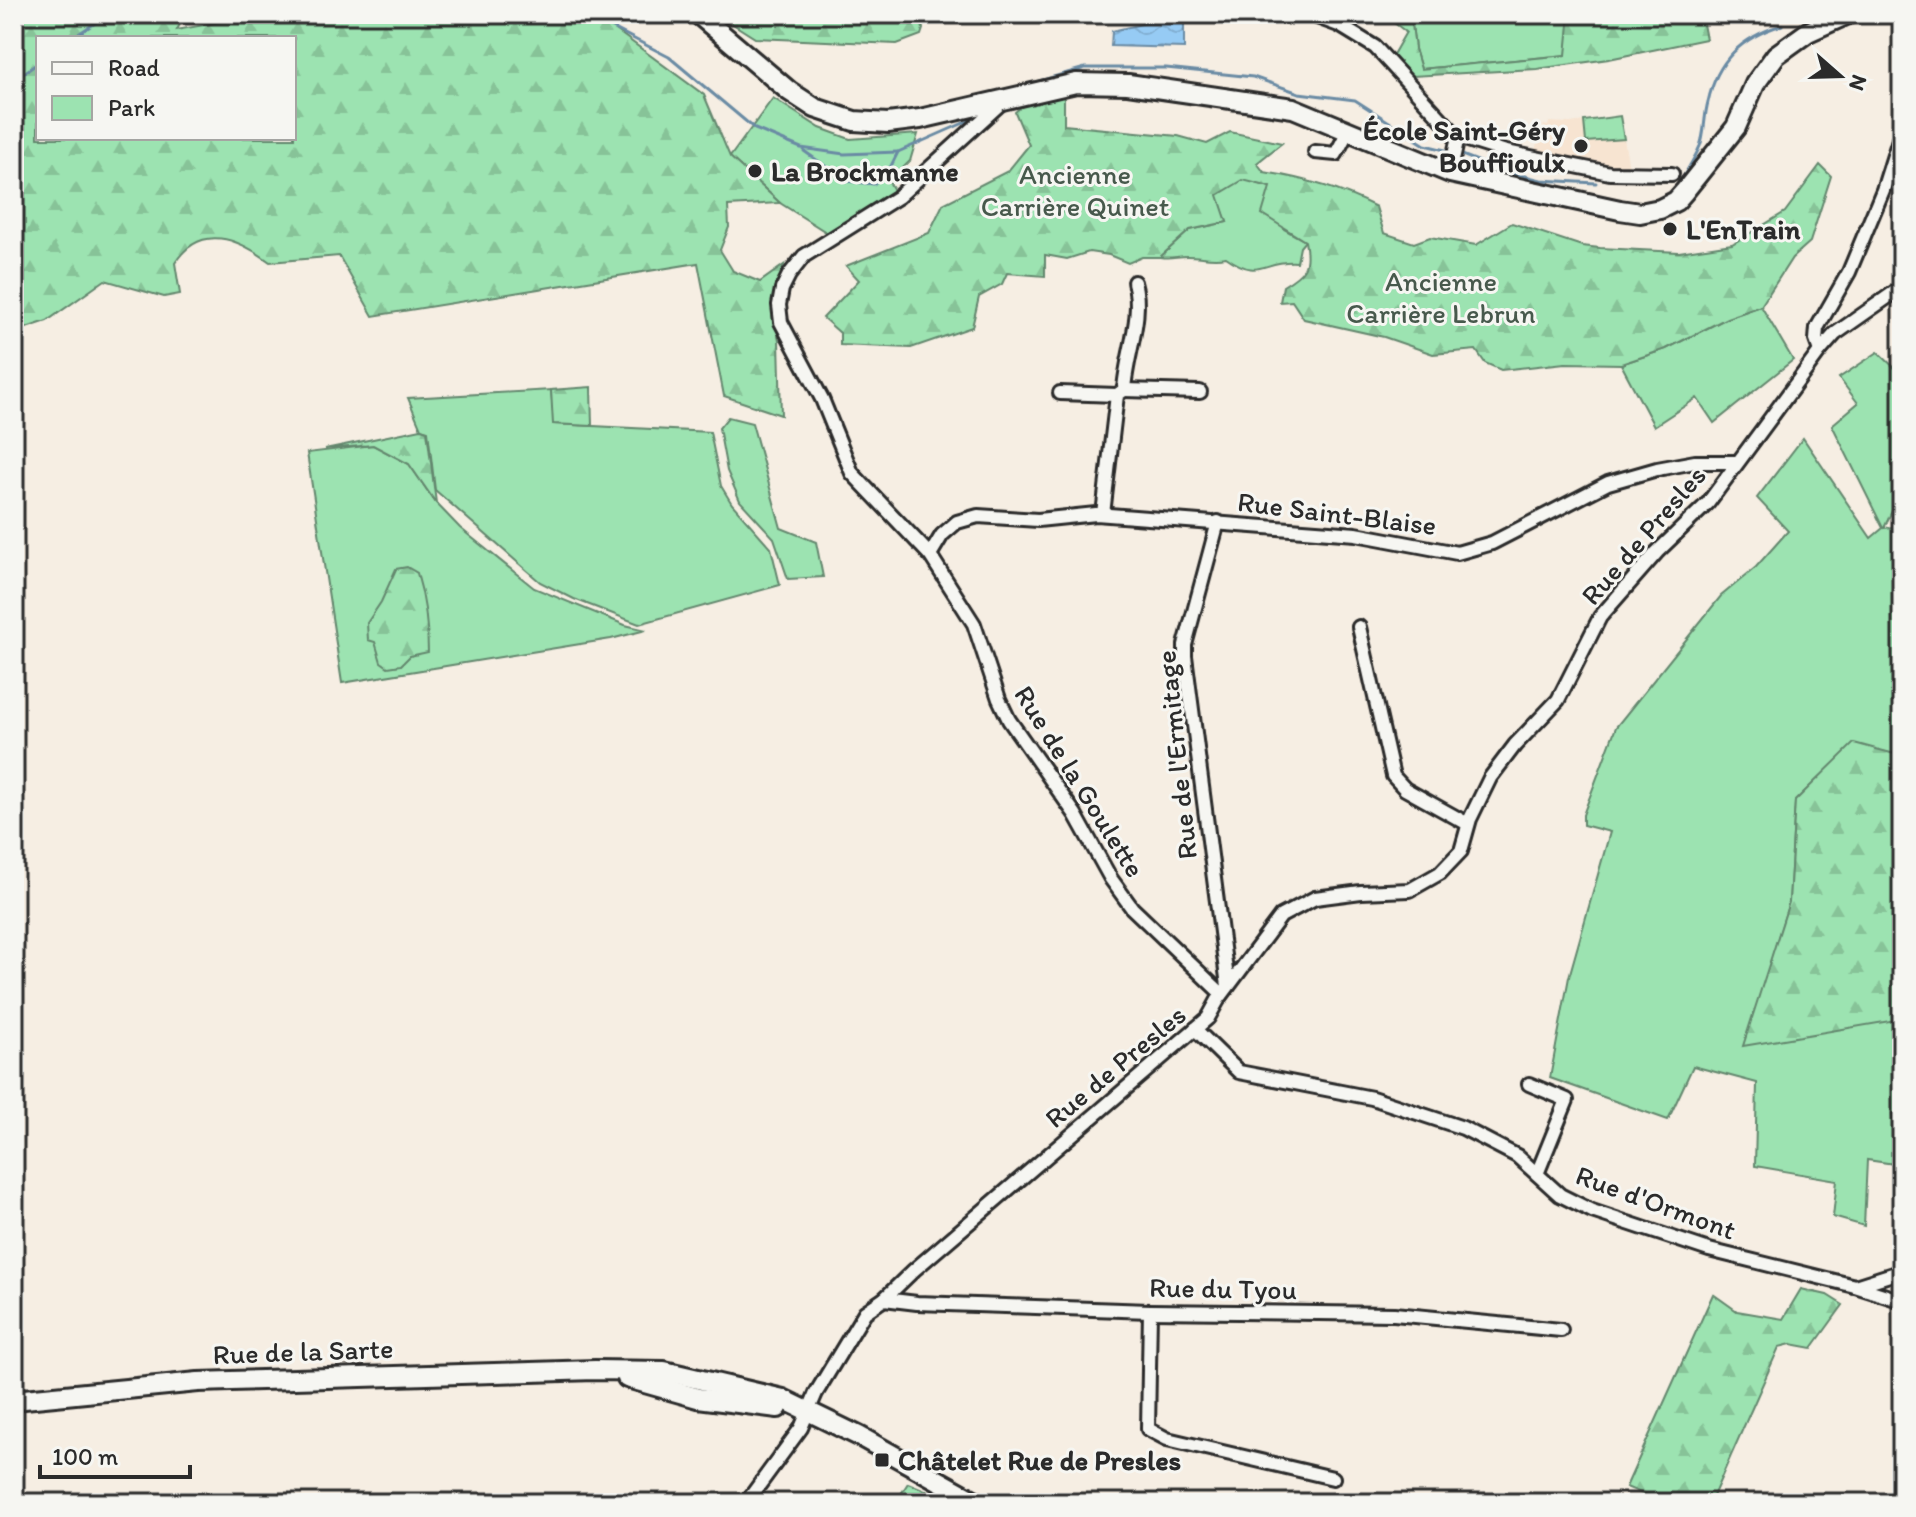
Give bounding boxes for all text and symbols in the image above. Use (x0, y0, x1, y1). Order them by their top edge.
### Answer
legend (36, 36, 296, 140)
north arrow (1800, 36, 1880, 116)
text: Road (108, 53, 160, 82)
text: N (1843, 71, 1874, 94)
text: Park (108, 93, 155, 122)
place label: École Saint-Géry Bouffioulx (1363, 113, 1566, 179)
marker: École Saint-Géry Bouffioulx (1572, 137, 1590, 155)
place label: La Brockmanne (771, 154, 959, 188)
park label: Ancienne Carrière Quinet (981, 157, 1169, 223)
marker: La Brockmanne (746, 162, 764, 180)
place label: L'EnTrain (1686, 212, 1801, 246)
marker: L'EnTrain (1661, 220, 1679, 238)
park label: Ancienne Carrière Lebrun (1346, 264, 1536, 330)
street label: Rue de Presles (1573, 458, 1713, 612)
street label: Rue Saint-Blaise (1236, 484, 1438, 542)
street label: Rue de l'Ermitage (1148, 649, 1204, 861)
street label: Rue de la Goulette (1007, 679, 1153, 883)
street label: Rue de Presles (1038, 997, 1192, 1135)
street label: Rue d'Ormont (1571, 1157, 1741, 1247)
street label: Rue du Tyou (1149, 1270, 1297, 1306)
street label: Rue de la Sarte (212, 1331, 394, 1371)
scale bar (40, 1429, 190, 1479)
text: 100 m (52, 1442, 118, 1471)
place label: Châtelet Rue de Presles (898, 1443, 1181, 1477)
marker: Châtelet Rue de Presles (873, 1451, 891, 1469)

